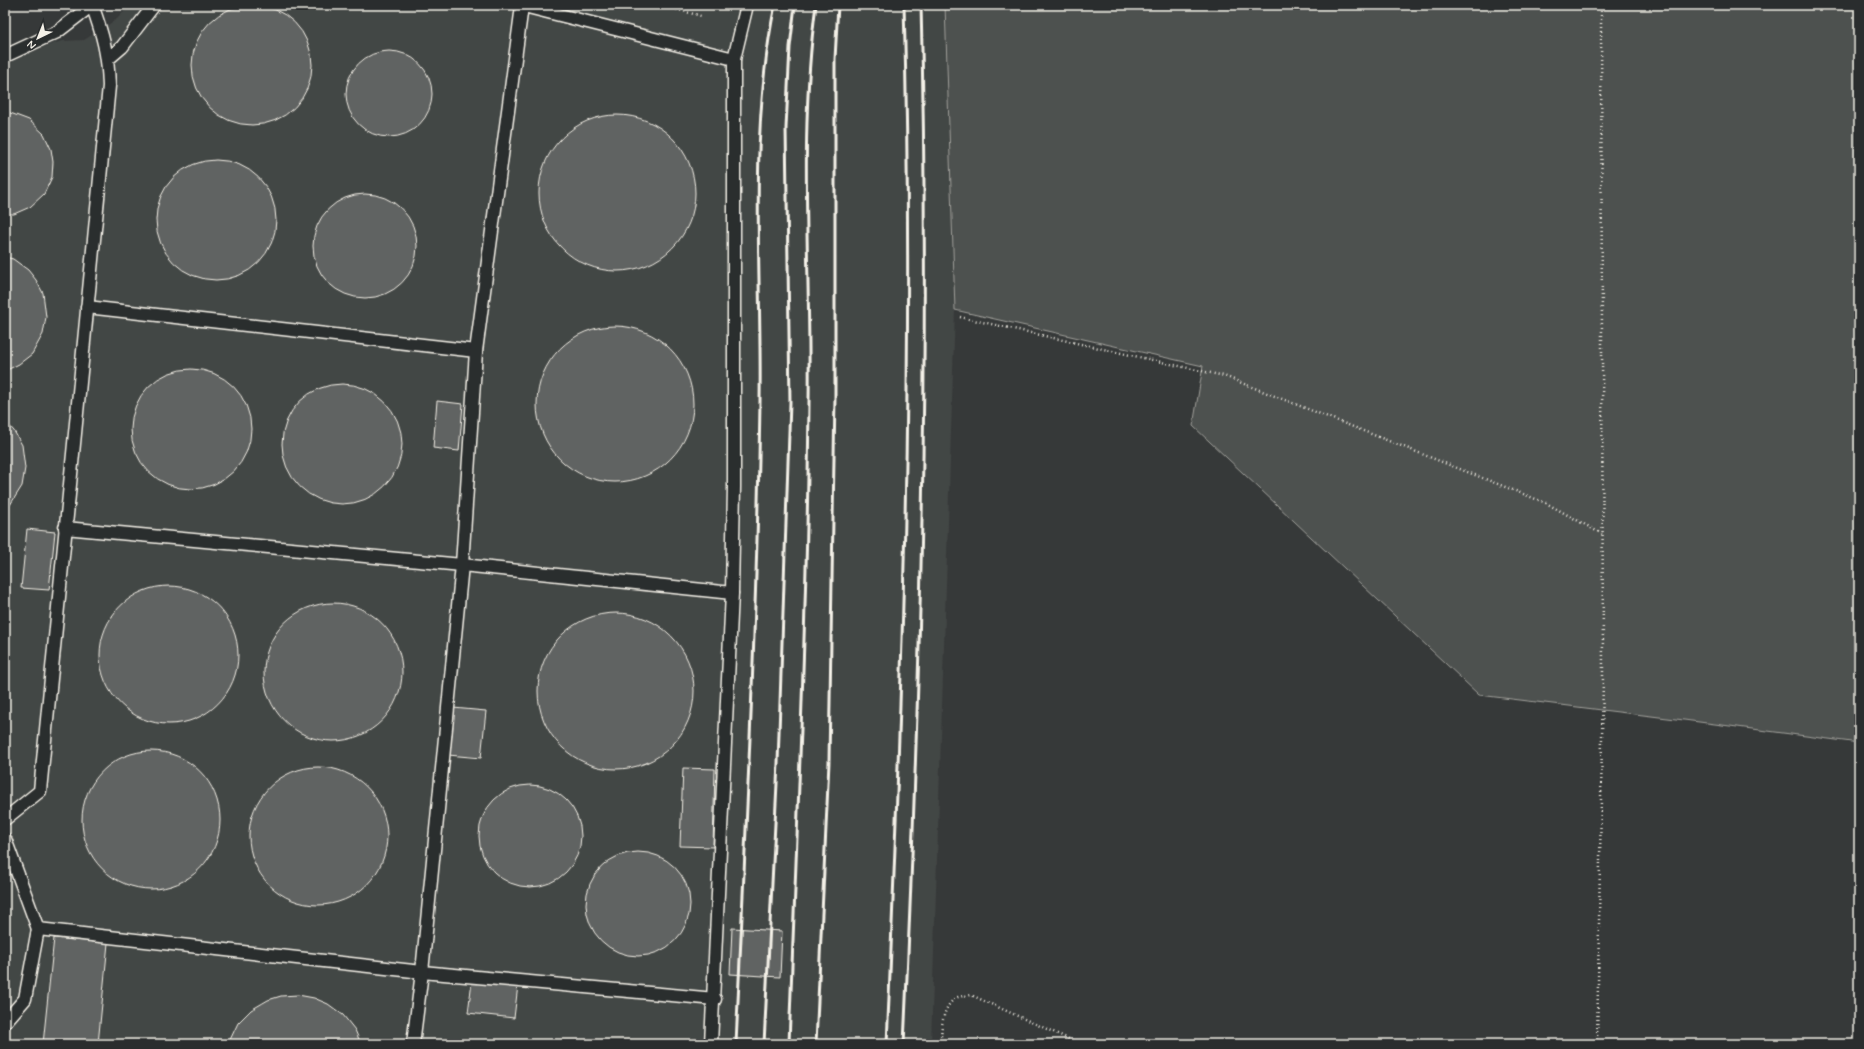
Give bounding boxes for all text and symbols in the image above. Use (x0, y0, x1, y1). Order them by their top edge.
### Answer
north arrow (18, 18, 58, 58)
text: N (24, 37, 39, 52)

